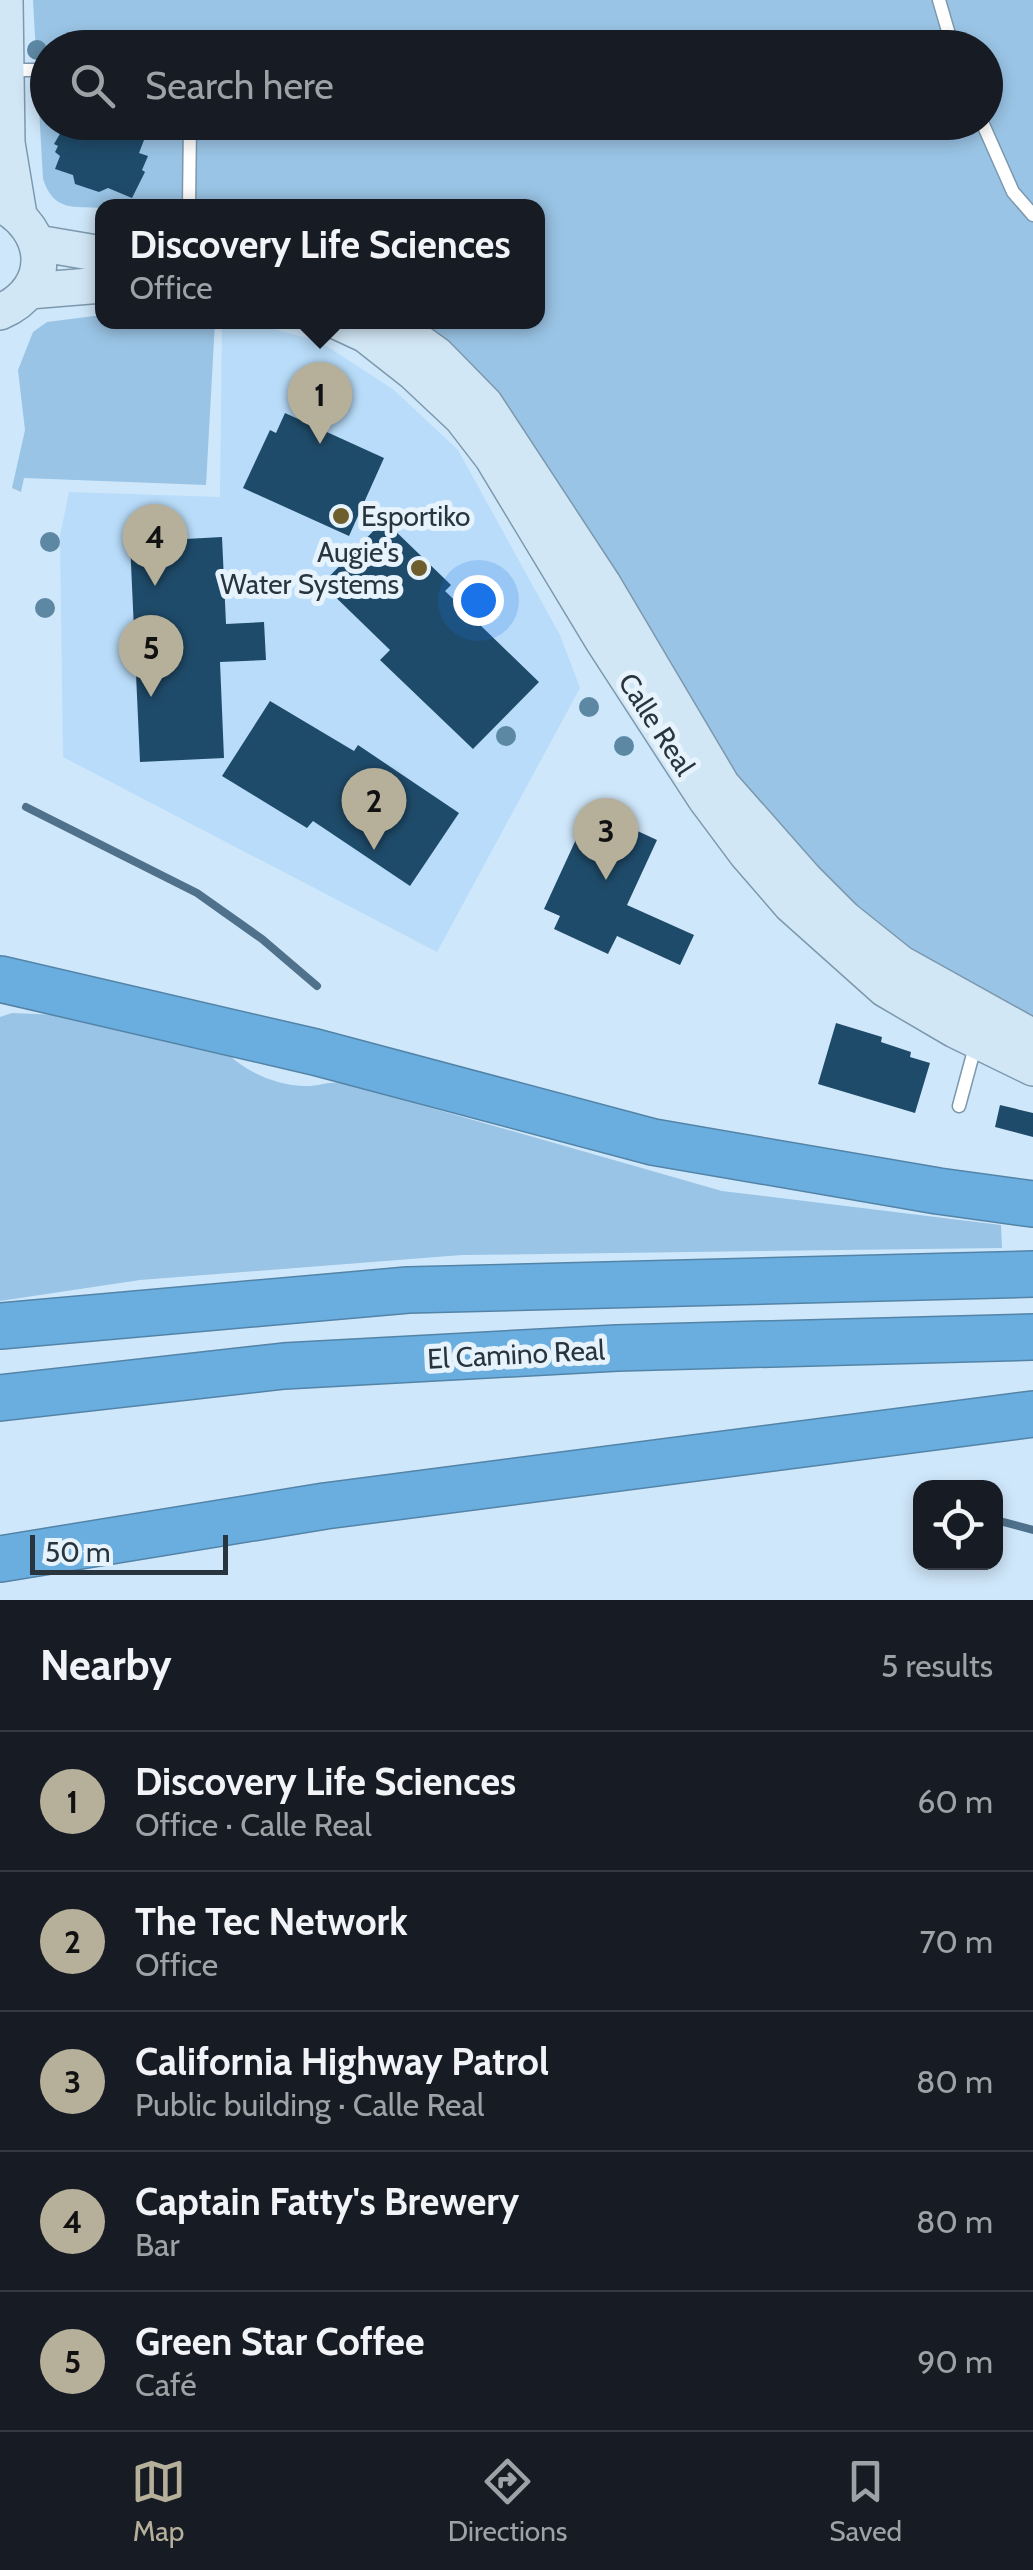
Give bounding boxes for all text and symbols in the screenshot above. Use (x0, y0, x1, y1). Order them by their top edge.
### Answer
search box (30, 30, 1003, 140)
icon: search (65, 58, 120, 113)
text: Search here (145, 62, 334, 109)
popup (95, 199, 545, 329)
text: Discovery Life Sciences (129, 221, 511, 268)
text: Office (129, 268, 213, 307)
pin: 1 (288, 362, 352, 444)
place label: Esportiko (361, 499, 471, 533)
pin: 4 (122, 504, 188, 586)
marker: Esportiko (330, 505, 352, 527)
place label: Augie's Water Systems (220, 535, 399, 601)
marker: Augie's Water Systems (408, 557, 430, 579)
your location (453, 575, 504, 626)
pin: 5 (118, 614, 184, 697)
street label: Calle Real (611, 666, 703, 782)
pin: 2 (342, 768, 406, 850)
pin: 3 (574, 798, 638, 880)
street label: El Camino Real (426, 1332, 606, 1376)
map controls (913, 1480, 1003, 1570)
button: locate (913, 1480, 1003, 1570)
scale bar (30, 1530, 228, 1574)
text: 50 m (45, 1535, 111, 1569)
text: Nearby (40, 1639, 172, 1691)
text: 5 results (881, 1646, 993, 1685)
text: Discovery Life Sciences (135, 1758, 516, 1805)
text: 1 (67, 1782, 78, 1821)
text: 60 m (917, 1782, 993, 1821)
text: Office · Calle Real (135, 1805, 372, 1844)
text: The Tec Network (135, 1898, 408, 1945)
text: 2 (64, 1922, 81, 1961)
text: 70 m (920, 1922, 993, 1961)
text: Office (135, 1945, 218, 1984)
text: California Highway Patrol (135, 2038, 549, 2085)
text: 3 (64, 2062, 81, 2101)
text: 80 m (916, 2062, 993, 2101)
text: Public building · Calle Real (135, 2085, 484, 2124)
text: Captain Fatty's Brewery (135, 2178, 519, 2225)
text: 4 (63, 2202, 82, 2241)
text: 80 m (916, 2202, 993, 2241)
text: Bar (135, 2225, 180, 2264)
text: Green Star Coffee (135, 2318, 425, 2365)
text: 5 (64, 2342, 81, 2381)
text: 90 m (917, 2342, 993, 2381)
text: Café (135, 2365, 197, 2404)
tab: Map (131, 2454, 186, 2548)
tab: Directions (448, 2454, 567, 2548)
tab: Saved (829, 2454, 902, 2548)

